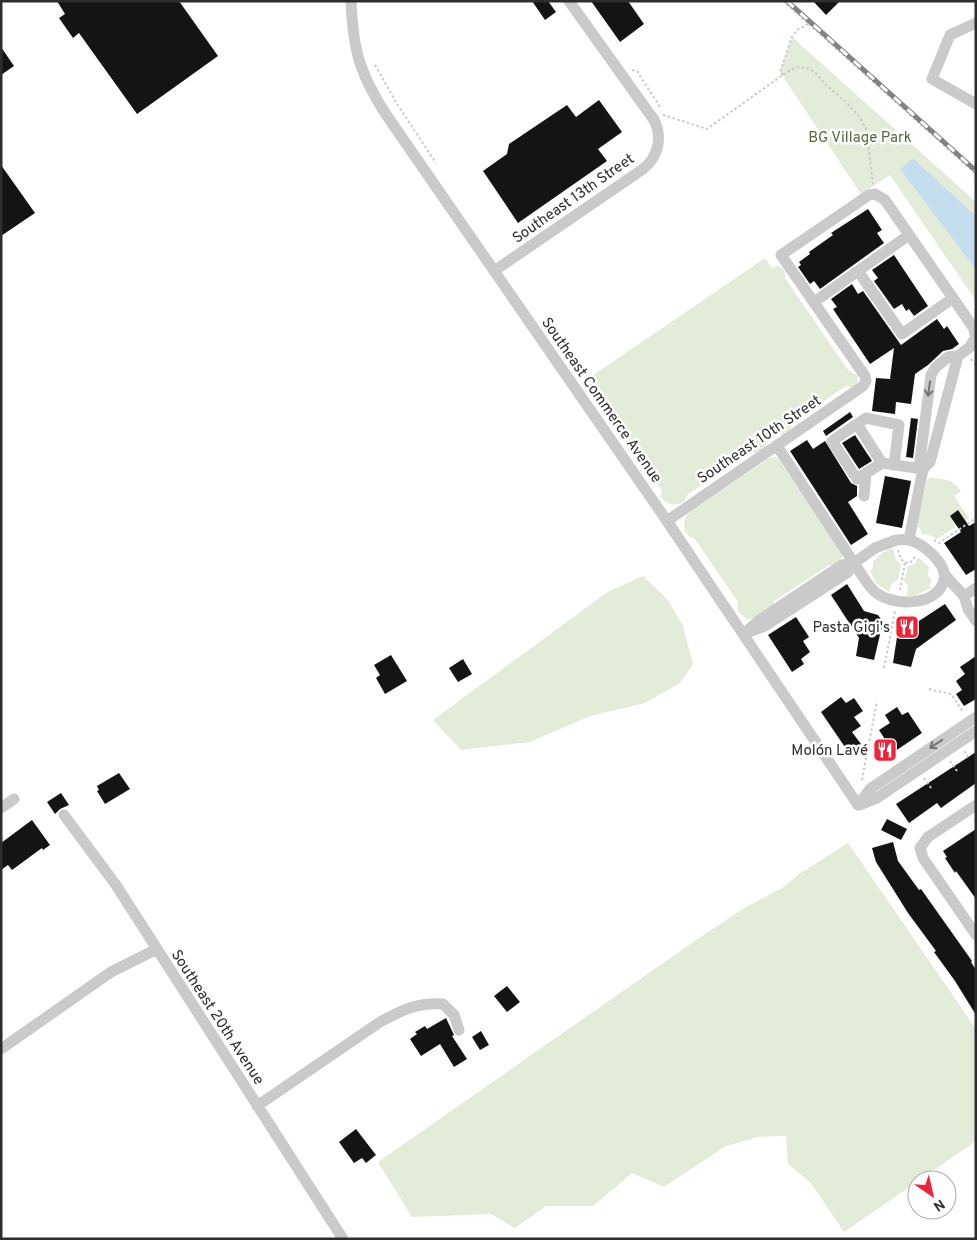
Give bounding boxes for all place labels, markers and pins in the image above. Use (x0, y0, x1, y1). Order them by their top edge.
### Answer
restaurant icon: Pasta Gigi's (894, 614, 920, 640)
place label: Pasta Gigi's (813, 619, 890, 638)
restaurant icon: Molón Lavé (872, 737, 898, 763)
place label: Molón Lavé (791, 742, 868, 761)

